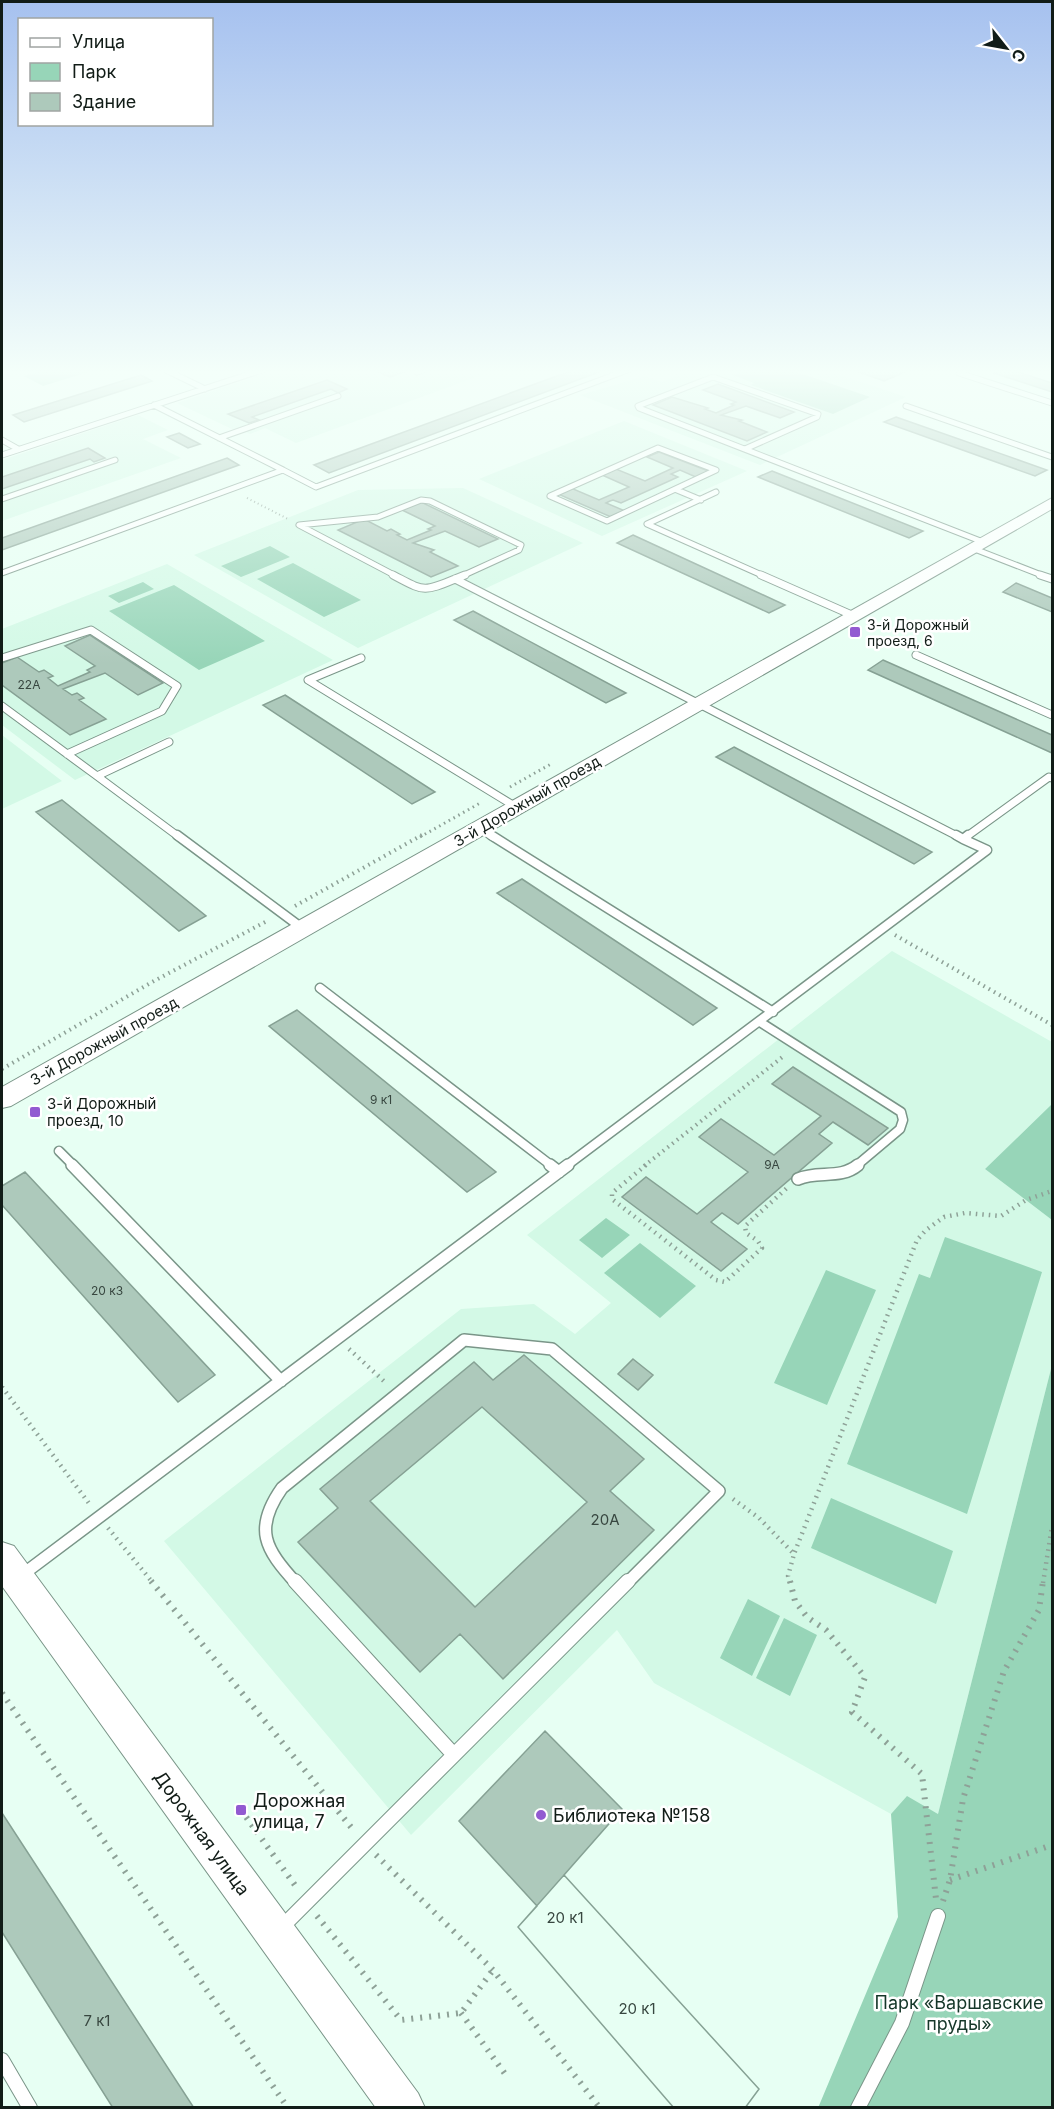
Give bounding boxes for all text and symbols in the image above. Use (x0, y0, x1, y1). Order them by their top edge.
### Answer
legend (18, 18, 213, 126)
north arrow (976, 18, 1036, 78)
text: Улица (72, 31, 125, 52)
text: С (1007, 45, 1030, 66)
text: Парк (72, 61, 117, 82)
text: Здание (72, 91, 136, 112)
place label: 3-й Дорожный проезд, 6 (867, 616, 969, 649)
marker: 3-й Дорожный проезд, 6 (848, 625, 862, 639)
house number: 22А (18, 677, 40, 692)
street label: 3-й Дорожный проезд (450, 751, 604, 851)
street label: 3-й Дорожный проезд (27, 992, 181, 1090)
house number: 9 к1 (370, 1092, 392, 1107)
place label: 3-й Дорожный проезд, 10 (47, 1094, 156, 1130)
marker: 3-й Дорожный проезд, 10 (28, 1105, 42, 1119)
house number: 9А (764, 1157, 780, 1172)
house number: 20 к3 (91, 1283, 123, 1298)
house number: 20А (591, 1510, 619, 1529)
street label: Дорожная улица (150, 1767, 254, 1899)
place label: Дорожная улица, 7 (253, 1790, 345, 1832)
marker: Дорожная улица, 7 (234, 1803, 248, 1817)
place label: Библиотека №158 (553, 1805, 710, 1826)
marker: Библиотека №158 (534, 1808, 548, 1822)
house number: 20 к1 (546, 1908, 584, 1927)
park label: Парк «Варшавские пруды» (875, 1992, 1043, 2034)
house number: 20 к1 (618, 1999, 656, 2018)
house number: 7 к1 (84, 2011, 110, 2030)

